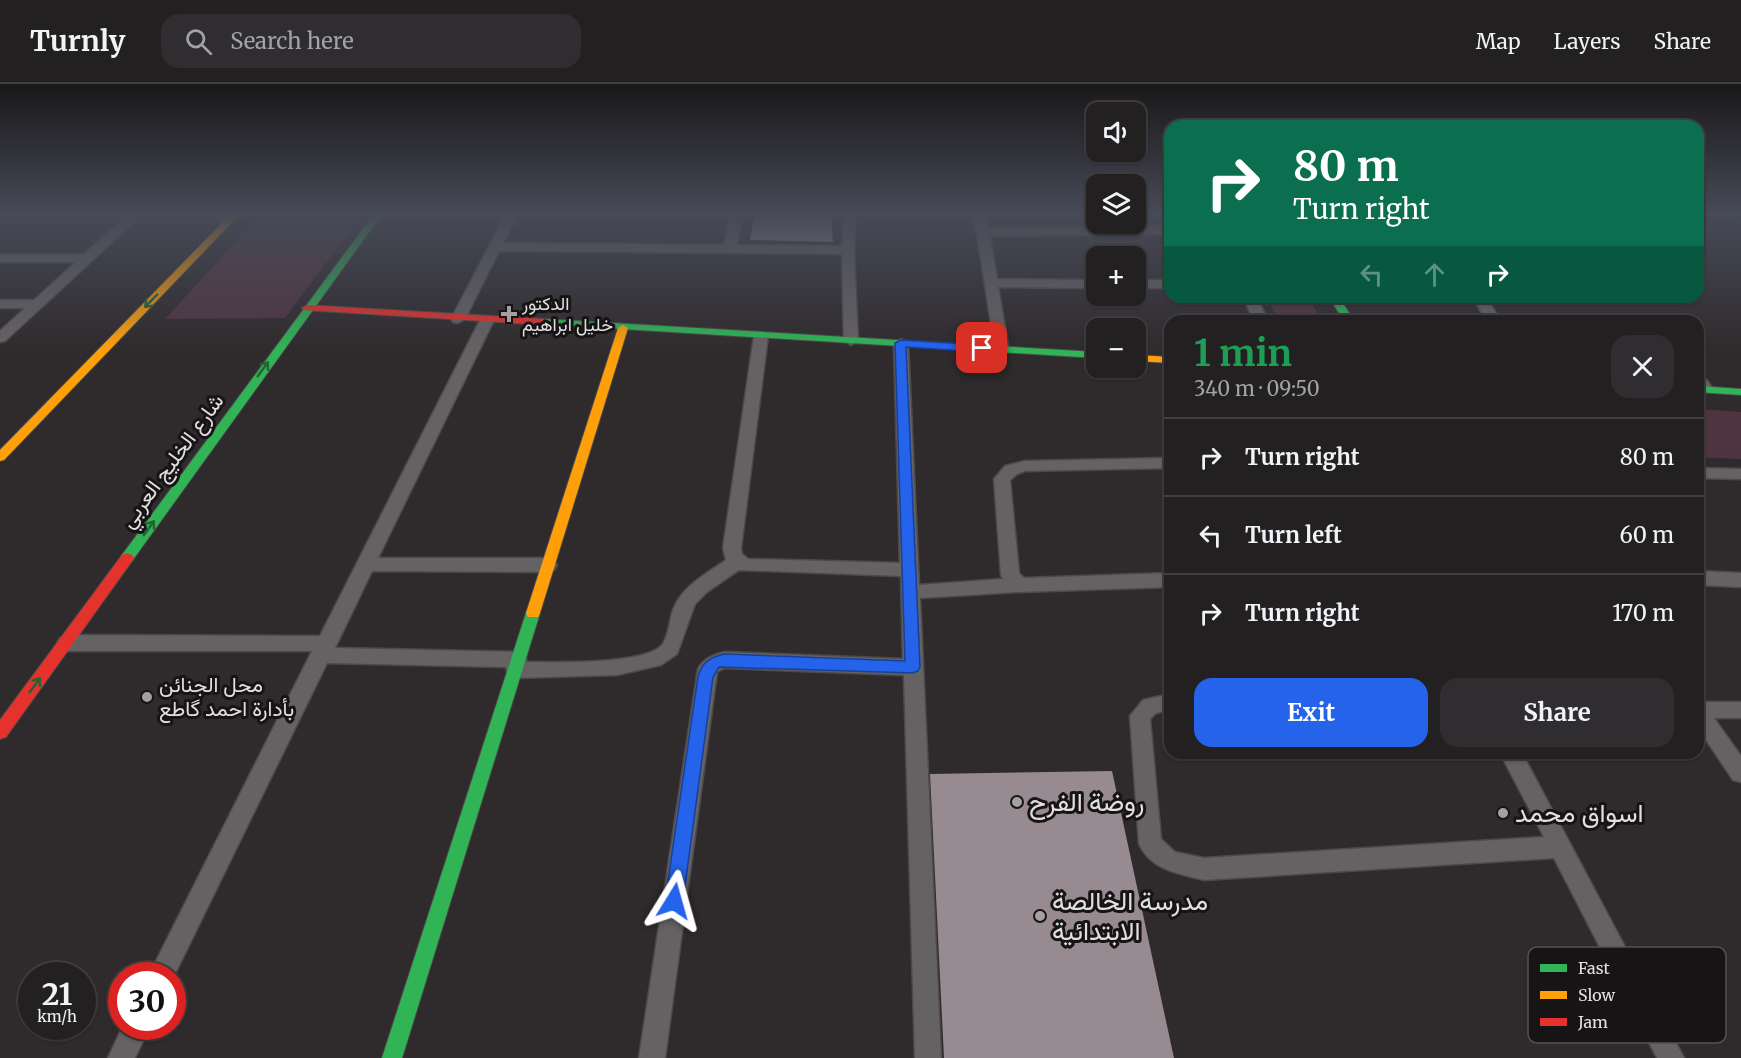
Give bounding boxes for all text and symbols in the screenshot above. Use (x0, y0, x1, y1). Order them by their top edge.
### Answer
search box (161, 14, 581, 68)
text: Turnly (30, 23, 125, 59)
icon: search (182, 25, 215, 58)
text: Search here (230, 27, 354, 55)
text: Map (1476, 28, 1521, 55)
text: Layers (1554, 28, 1621, 55)
text: Share (1654, 28, 1711, 55)
map controls (1086, 102, 1146, 378)
button: sound (1086, 102, 1146, 162)
text: 80 m (1293, 140, 1399, 192)
icon: right (1194, 144, 1272, 222)
button: layers (1086, 174, 1146, 234)
text: Turn right (1293, 192, 1430, 226)
button: + (1086, 246, 1146, 306)
icon: left (1355, 258, 1388, 291)
icon: ahead (1418, 258, 1451, 291)
icon: right (1481, 258, 1514, 291)
place label: الدكتور خليل ابراهيم (521, 292, 613, 337)
one-way arrow (144, 293, 159, 308)
marker: الدكتور خليل ابراهيم (500, 305, 518, 323)
button: − (1086, 318, 1146, 378)
pin (956, 322, 1007, 373)
icon: arrive (965, 331, 998, 364)
text: 1 min (1194, 331, 1292, 376)
button: close (1611, 335, 1674, 398)
one-way arrow (257, 362, 269, 378)
text: 340 m · 09:50 (1194, 376, 1320, 401)
street label: شارع الخليج العربي (114, 388, 233, 536)
icon: right (1194, 441, 1227, 474)
text: Turn right (1245, 443, 1359, 471)
text: 80 m (1620, 443, 1674, 471)
icon: left (1194, 519, 1227, 552)
one-way arrow (143, 520, 156, 536)
text: Turn left (1245, 521, 1342, 549)
text: 60 m (1620, 521, 1674, 549)
icon: right (1194, 597, 1227, 630)
text: Turn right (1245, 599, 1359, 627)
text: 170 m (1612, 599, 1674, 627)
place label: محل الجنائن بأدارة احمد گاطع (159, 671, 294, 723)
one-way arrow (29, 678, 41, 694)
button: Exit (1194, 678, 1428, 747)
button: Share (1440, 678, 1674, 747)
marker: محل الجنائن بأدارة احمد گاطع (140, 690, 154, 704)
place label: روضة الفرح (1029, 785, 1144, 820)
marker: روضة الفرح (1010, 795, 1024, 809)
place label: اسواق محمد (1515, 796, 1644, 829)
marker: اسواق محمد (1496, 806, 1510, 820)
position arrow (642, 869, 706, 933)
place label: مدرسة الخالصة الابتدائية (1052, 884, 1208, 947)
marker: مدرسة الخالصة الابتدائية (1033, 909, 1047, 923)
legend (1528, 947, 1726, 1043)
text: Fast (1578, 958, 1611, 978)
speed limit sign: 30 (108, 962, 186, 1040)
text: 21 (42, 975, 72, 1013)
text: Slow (1578, 985, 1616, 1005)
text: km/h (37, 1007, 77, 1026)
text: Jam (1577, 1012, 1608, 1032)

